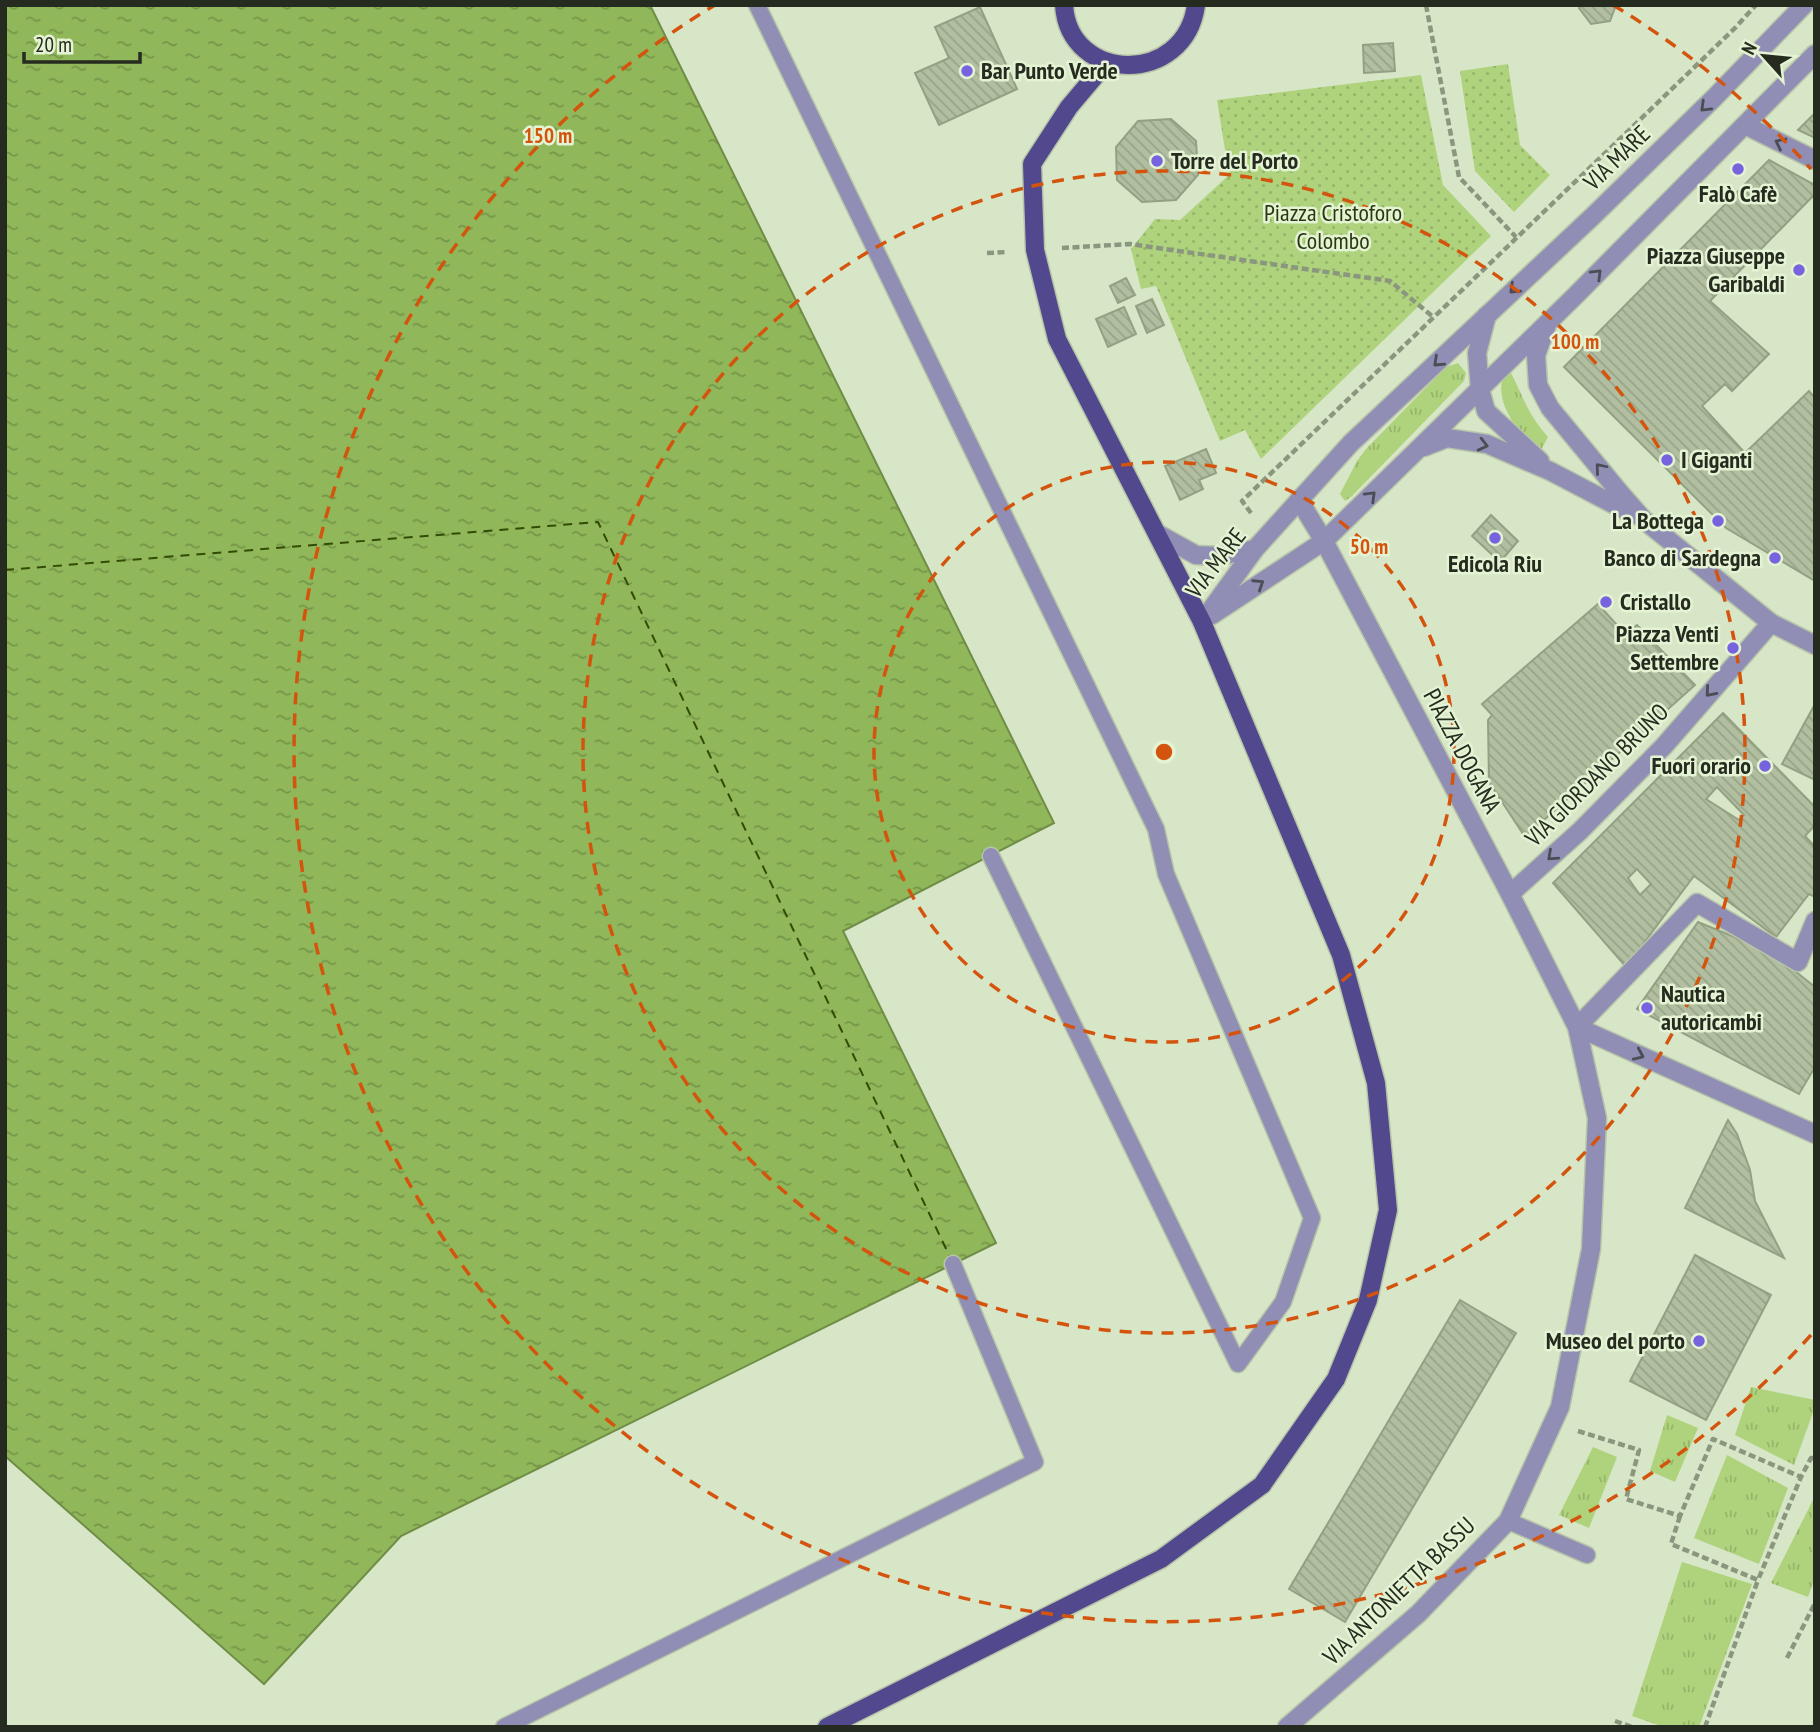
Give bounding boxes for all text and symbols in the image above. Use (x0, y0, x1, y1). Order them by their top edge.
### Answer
scale bar (24, 21, 140, 65)
north arrow (1729, 21, 1799, 91)
text: 20 m (35, 31, 72, 58)
text: N (1736, 38, 1762, 58)
place label: Bar Punto Verde (981, 55, 1118, 86)
marker: Bar Punto Verde (959, 63, 975, 79)
one-way arrow (1701, 98, 1714, 111)
street label: VIA MARE (1576, 118, 1656, 198)
text: 150 m (524, 122, 572, 149)
one-way arrow (1775, 137, 1787, 151)
place label: Torre del Porto (1171, 145, 1299, 176)
marker: Torre del Porto (1149, 153, 1165, 169)
marker: Falò Cafè (1730, 161, 1746, 177)
place label: Falò Cafè (1699, 178, 1777, 209)
park label: Piazza Cristoforo Colombo (1264, 197, 1402, 256)
place label: Piazza Giuseppe Garibaldi (1647, 240, 1785, 299)
marker: Piazza Giuseppe Garibaldi (1791, 262, 1807, 278)
one-way arrow (1589, 269, 1602, 282)
one-way arrow (1510, 281, 1523, 294)
text: 100 m (1551, 328, 1599, 355)
one-way arrow (1433, 353, 1446, 366)
one-way arrow (1477, 437, 1489, 451)
place label: I Giganti (1681, 444, 1753, 475)
marker: I Giganti (1659, 452, 1675, 468)
one-way arrow (1596, 464, 1608, 477)
one-way arrow (1363, 491, 1376, 504)
place label: La Bottega (1612, 505, 1704, 536)
marker: La Bottega (1710, 513, 1726, 529)
street label: VIA MARE (1178, 521, 1253, 605)
marker: Edicola Riu (1487, 530, 1503, 546)
text: 50 m (1350, 533, 1388, 560)
place label: Banco di Sardegna (1604, 542, 1761, 573)
place label: Edicola Riu (1448, 548, 1542, 579)
marker: Banco di Sardegna (1767, 550, 1783, 566)
one-way arrow (1251, 580, 1264, 592)
place label: Cristallo (1620, 586, 1691, 617)
marker: Cristallo (1598, 594, 1614, 610)
place label: Piazza Venti Settembre (1616, 618, 1719, 677)
marker: Piazza Venti Settembre (1725, 640, 1741, 656)
street label: PIAZZA DOGANA (1417, 683, 1509, 819)
one-way arrow (1706, 684, 1718, 697)
street label: VIA GIORDANO BRUNO (1518, 696, 1675, 854)
centre of rings (1152, 740, 1176, 764)
place label: Fuori orario (1651, 750, 1751, 781)
marker: Fuori orario (1757, 758, 1773, 774)
one-way arrow (1547, 848, 1560, 861)
place label: Nautica autoricambi (1661, 978, 1762, 1037)
marker: Nautica autoricambi (1639, 1000, 1655, 1016)
one-way arrow (1632, 1047, 1644, 1061)
place label: Museo del porto (1546, 1325, 1685, 1356)
marker: Museo del porto (1691, 1333, 1707, 1349)
street label: VIA ANTONIETTA BASSU (1315, 1510, 1481, 1672)

